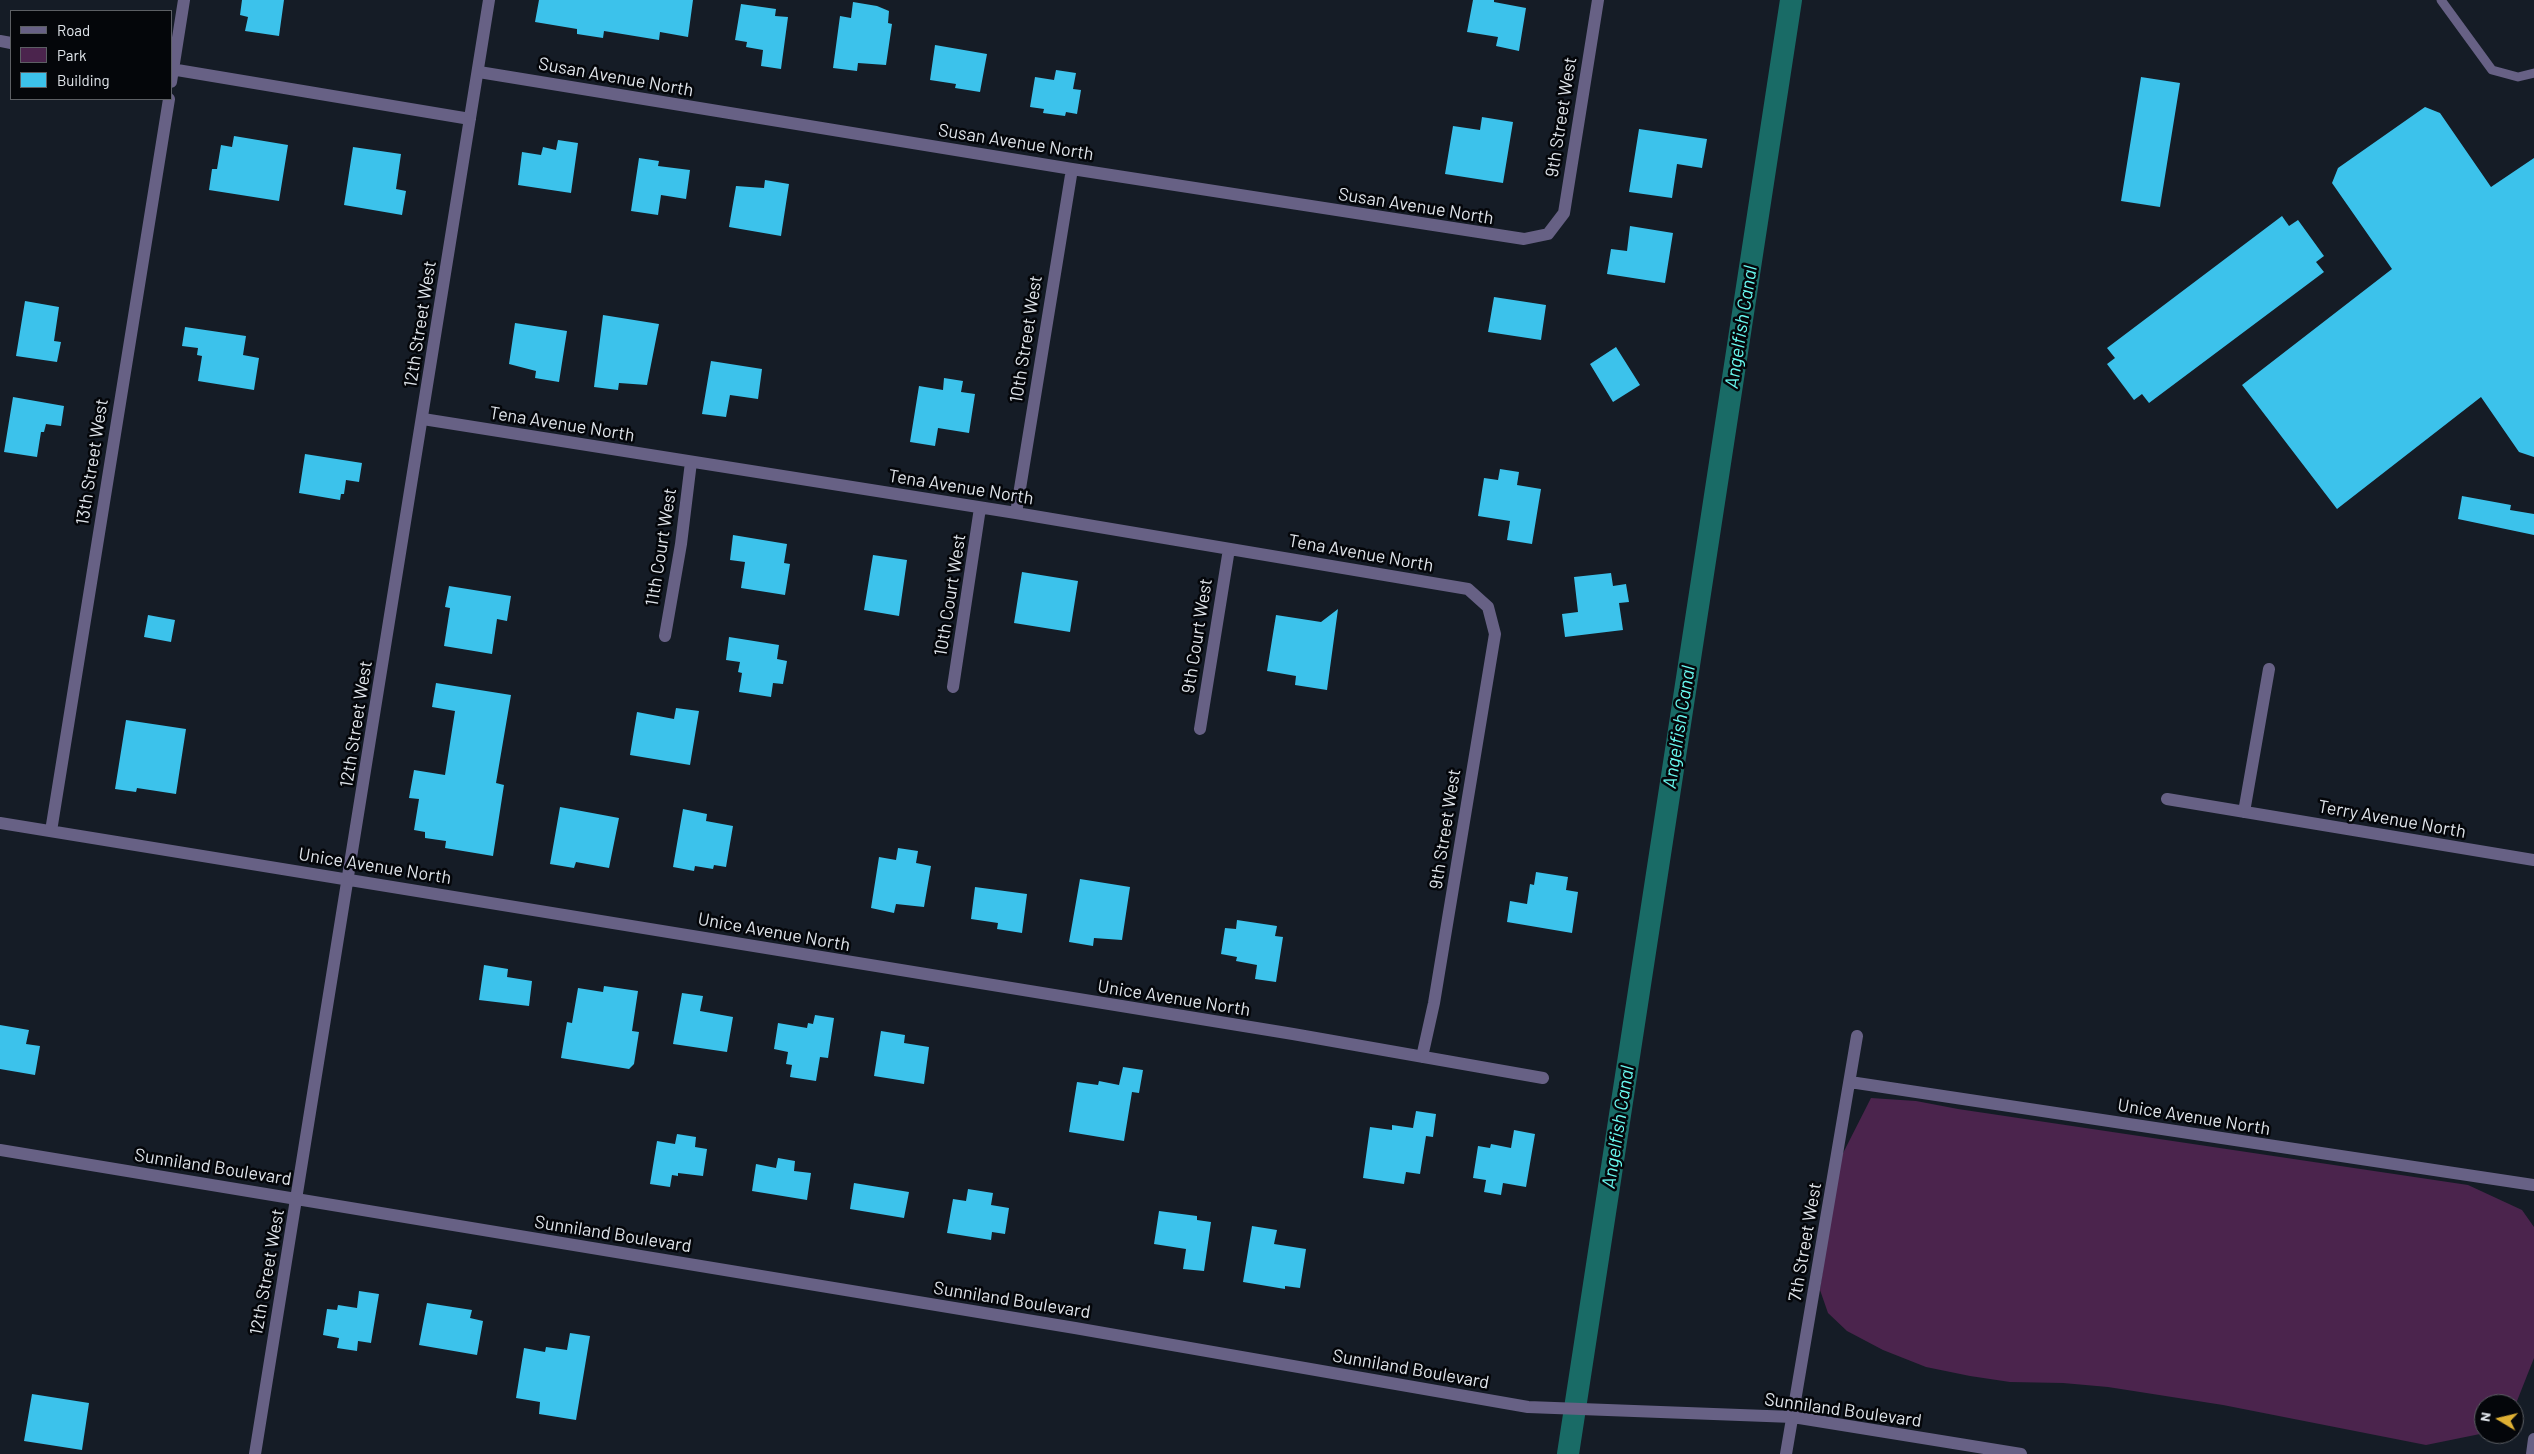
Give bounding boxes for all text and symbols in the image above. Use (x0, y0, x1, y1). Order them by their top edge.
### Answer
legend (10, 10, 172, 100)
text: Road (57, 21, 90, 39)
text: Park (57, 46, 86, 64)
street label: Susan Avenue North (537, 53, 695, 101)
street label: 9th Street West (1541, 55, 1581, 179)
text: Building (57, 71, 110, 89)
street label: Susan Avenue North (937, 119, 1095, 165)
street label: Susan Avenue North (1337, 183, 1495, 229)
street label: 12th Street West (399, 259, 441, 389)
water label: Angelfish Canal (1720, 264, 1762, 390)
street label: 10th Street West (1005, 274, 1047, 404)
street label: 13th Street West (71, 397, 113, 527)
street label: Tena Avenue North (488, 402, 636, 446)
street label: Tena Avenue North (887, 465, 1035, 509)
street label: 11th Court West (641, 486, 681, 608)
street label: Tena Avenue North (1287, 530, 1435, 576)
street label: 10th Court West (930, 532, 970, 658)
street label: 9th Court West (1177, 577, 1217, 695)
street label: 12th Street West (335, 659, 377, 789)
water label: Angelfish Canal (1658, 664, 1700, 790)
street label: 9th Street West (1425, 767, 1465, 891)
street label: Terry Avenue North (2316, 795, 2468, 843)
street label: Unice Avenue North (297, 843, 453, 889)
street label: Unice Avenue North (696, 908, 852, 956)
street label: Unice Avenue North (1096, 975, 1252, 1021)
water label: Angelfish Canal (1597, 1064, 1639, 1190)
street label: Unice Avenue North (2116, 1094, 2272, 1140)
street label: Sunniland Boulevard (133, 1144, 293, 1190)
street label: 7th Street West (1784, 1181, 1826, 1303)
street label: 12th Street West (245, 1207, 289, 1337)
street label: Sunniland Boulevard (533, 1211, 693, 1257)
street label: Sunniland Boulevard (932, 1277, 1092, 1323)
street label: Sunniland Boulevard (1331, 1345, 1491, 1393)
street label: Sunniland Boulevard (1763, 1388, 1923, 1432)
north arrow (2474, 1394, 2524, 1444)
text: N (2476, 1411, 2494, 1423)

